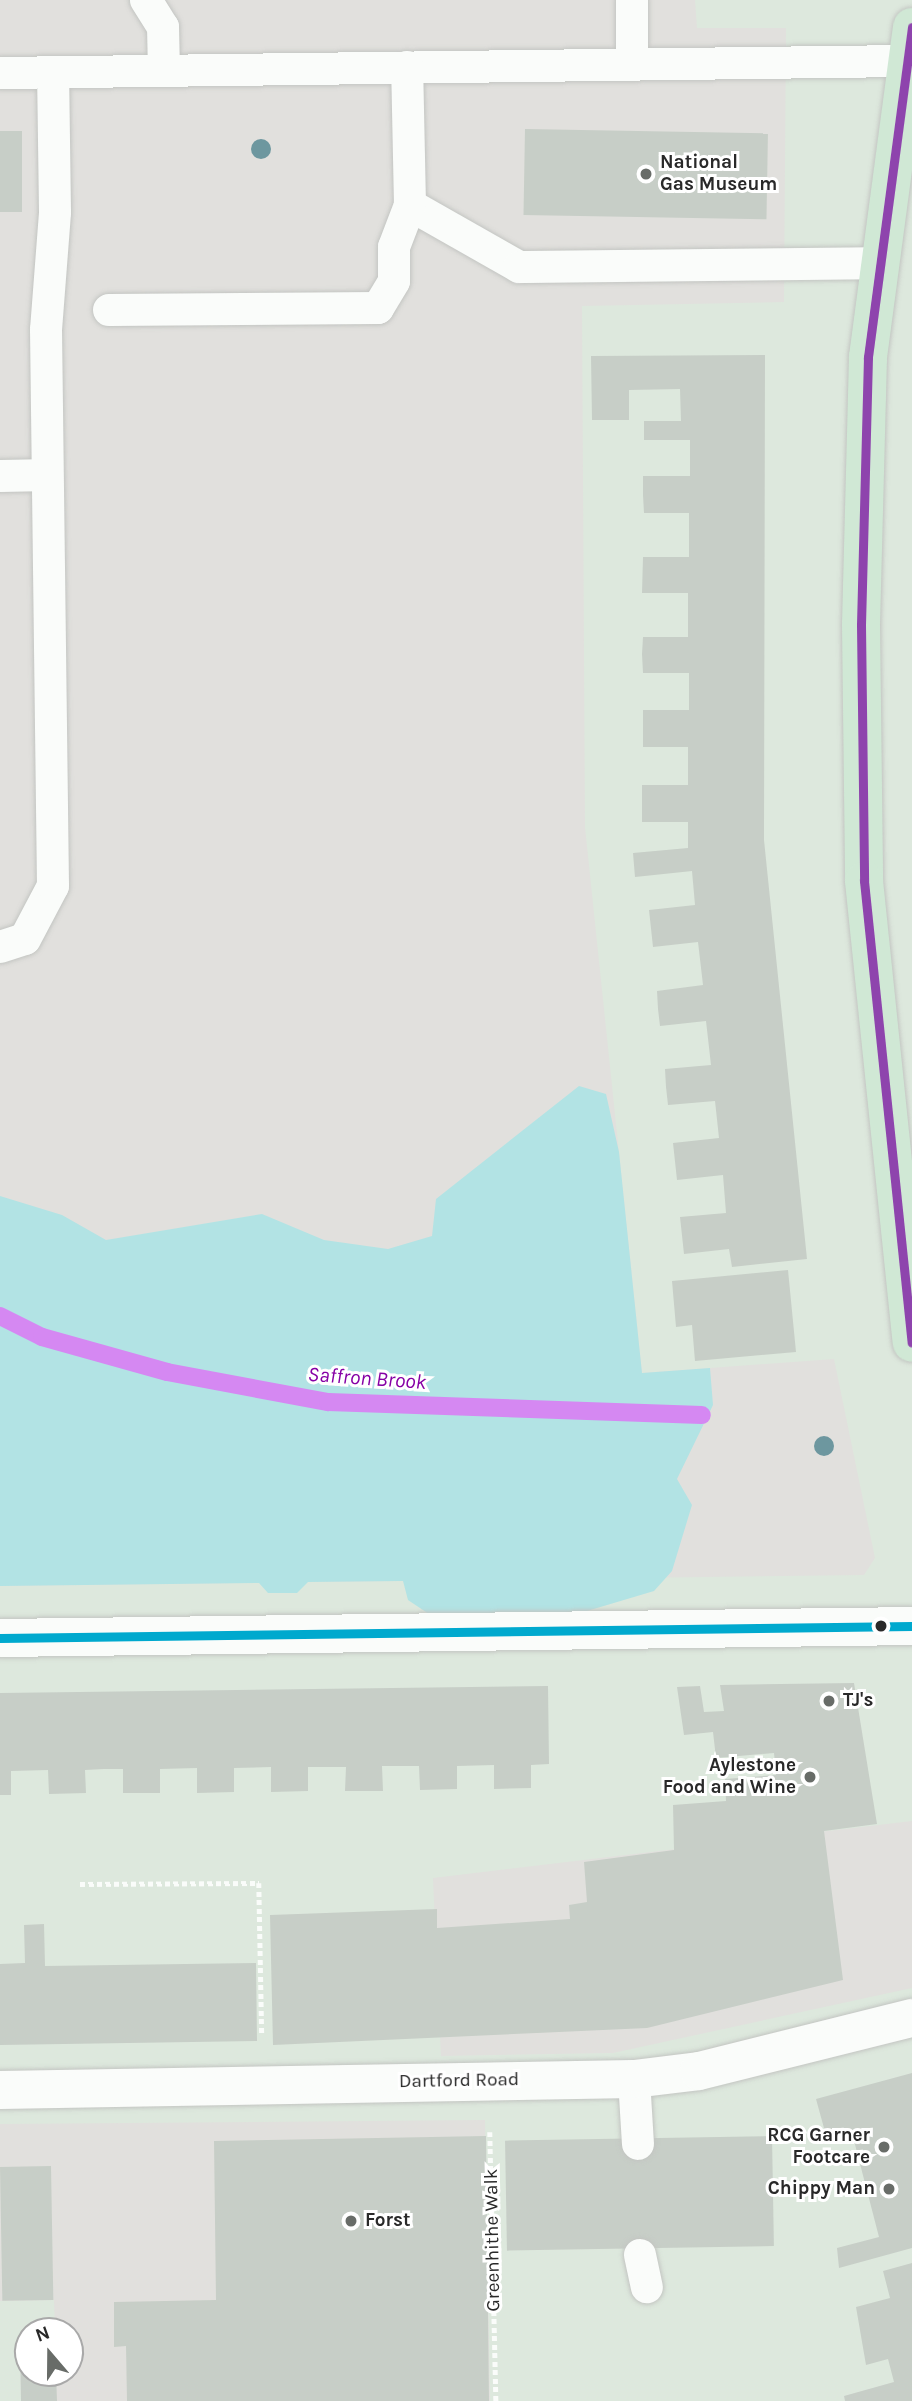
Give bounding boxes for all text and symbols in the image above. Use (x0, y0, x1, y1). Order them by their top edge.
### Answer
place label: National Gas Museum (660, 152, 777, 196)
marker: National Gas Museum (638, 166, 654, 182)
water label: Saffron Brook (307, 1361, 427, 1395)
unlabelled marker (874, 1619, 888, 1633)
place label: TJ's (843, 1690, 873, 1712)
marker: TJ's (821, 1693, 837, 1709)
place label: Aylestone Food and Wine (663, 1755, 796, 1799)
marker: Aylestone Food and Wine (802, 1769, 818, 1785)
street label: Dartford Road (399, 2069, 519, 2093)
place label: RCG Garner Footcare (767, 2125, 870, 2169)
marker: RCG Garner Footcare (876, 2139, 892, 2155)
street label: Greenhithe Walk (480, 2168, 506, 2312)
place label: Chippy Man (768, 2178, 875, 2200)
marker: Chippy Man (881, 2181, 897, 2197)
place label: Forst (365, 2210, 411, 2232)
marker: Forst (343, 2213, 359, 2229)
north arrow (14, 2317, 84, 2387)
text: N (32, 2321, 53, 2347)

